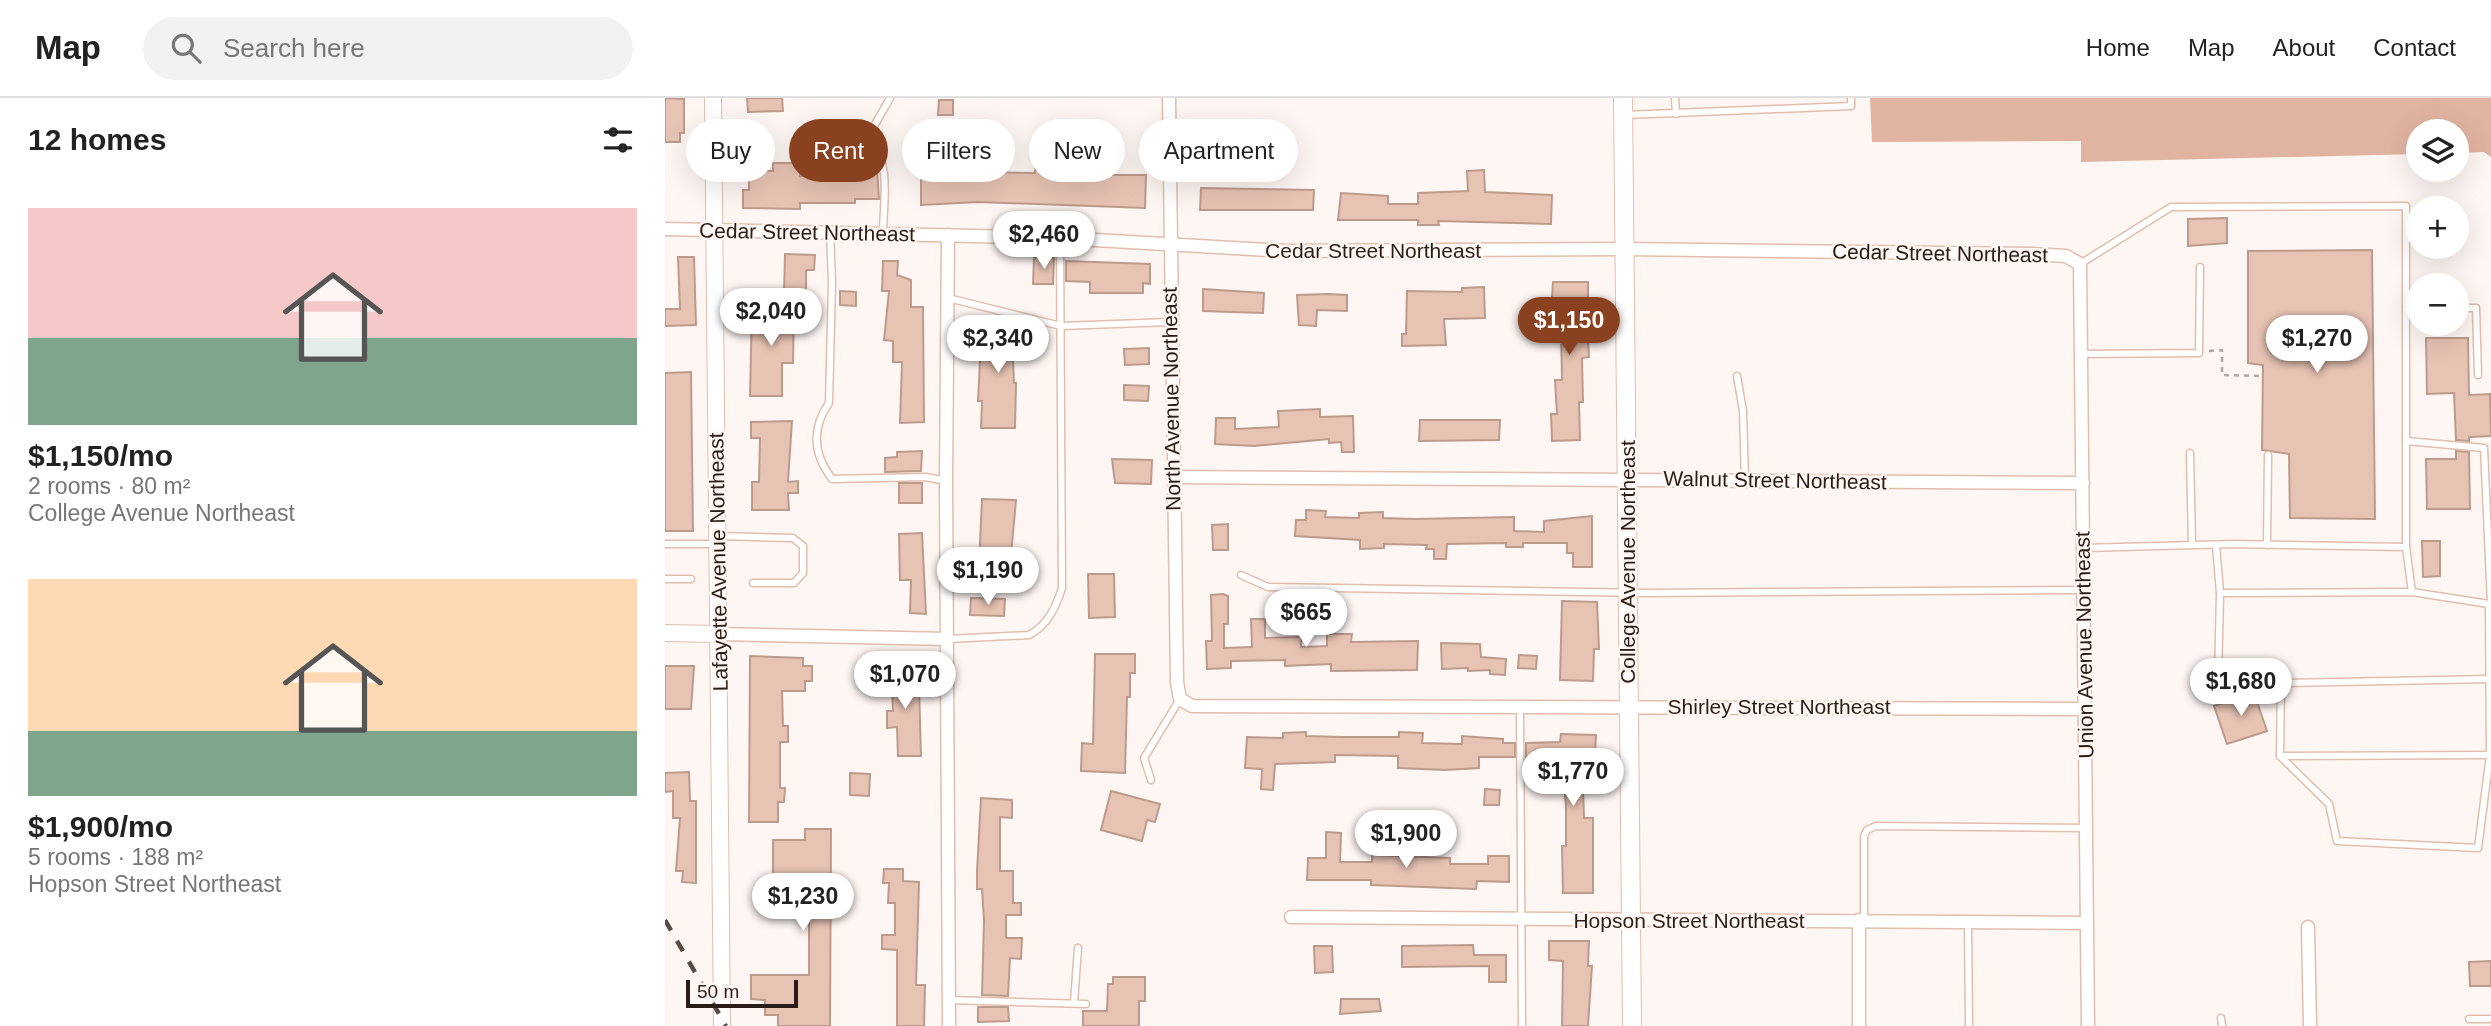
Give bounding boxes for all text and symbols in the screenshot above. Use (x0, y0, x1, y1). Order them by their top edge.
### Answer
search box (143, 17, 633, 80)
text: Map (35, 29, 101, 66)
icon: search (167, 29, 205, 67)
text: Search here (223, 33, 365, 63)
text: Home (2086, 34, 2150, 61)
text: Map (2188, 34, 2235, 61)
text: About (2273, 34, 2335, 61)
text: Contact (2373, 34, 2456, 61)
chip: Buy (686, 119, 775, 182)
chip: Rent (789, 119, 888, 182)
chip: Filters (902, 119, 1015, 182)
chip: New (1029, 119, 1125, 182)
chip: Apartment (1139, 119, 1298, 182)
map controls (2406, 119, 2469, 336)
button: layers (2406, 119, 2469, 182)
icon: filters (599, 121, 637, 159)
text: 12 homes (28, 123, 166, 156)
button: + (2406, 196, 2469, 259)
pin: $2,460 (987, 212, 1101, 271)
street label: Cedar Street Northeast (699, 219, 915, 245)
text: $2,460 (1009, 221, 1079, 247)
street label: Cedar Street Northeast (1265, 239, 1481, 262)
street label: Cedar Street Northeast (1832, 240, 2048, 266)
icon: home (270, 254, 396, 380)
button: − (2406, 273, 2469, 336)
street label: North Avenue Northeast (1158, 287, 1184, 511)
pin: $2,040 (714, 288, 828, 348)
text: $2,040 (736, 298, 806, 324)
pin: $1,150 (1512, 298, 1626, 357)
text: $1,150 (1534, 307, 1604, 333)
pin: $2,340 (941, 316, 1055, 375)
pin: $1,270 (2260, 316, 2374, 375)
text: $2,340 (963, 325, 1033, 351)
text: $1,270 (2282, 325, 2352, 351)
street label: Lafayette Avenue Northeast (704, 432, 732, 692)
text: $1,150/mo (28, 439, 173, 472)
street label: College Avenue Northeast (1616, 440, 1639, 684)
street label: Walnut Street Northeast (1663, 467, 1887, 493)
text: 2 rooms · 80 m² (28, 473, 190, 499)
text: College Avenue Northeast (28, 500, 295, 526)
street label: Union Avenue Northeast (2071, 531, 2097, 759)
pin: $1,190 (931, 547, 1045, 607)
text: $1,190 (953, 557, 1023, 583)
pin: $665 (1265, 589, 1347, 649)
text: $665 (1280, 599, 1332, 625)
icon: home (270, 625, 396, 751)
pin: $1,070 (848, 652, 962, 711)
pin: $1,680 (2184, 658, 2298, 718)
text: $1,070 (870, 661, 940, 687)
text: $1,680 (2206, 668, 2276, 694)
street label: Shirley Street Northeast (1668, 695, 1891, 718)
pin: $1,770 (1516, 748, 1630, 808)
text: $1,770 (1538, 758, 1608, 784)
text: $1,900/mo (28, 810, 173, 843)
pin: $1,900 (1349, 810, 1463, 870)
text: $1,900 (1371, 820, 1441, 846)
text: 5 rooms · 188 m² (28, 844, 203, 870)
text: Hopson Street Northeast (28, 871, 281, 897)
pin: $1,230 (746, 874, 860, 933)
text: $1,230 (768, 883, 838, 909)
street label: Hopson Street Northeast (1573, 909, 1805, 932)
scale bar (686, 977, 798, 1009)
text: 50 m (697, 981, 739, 1002)

